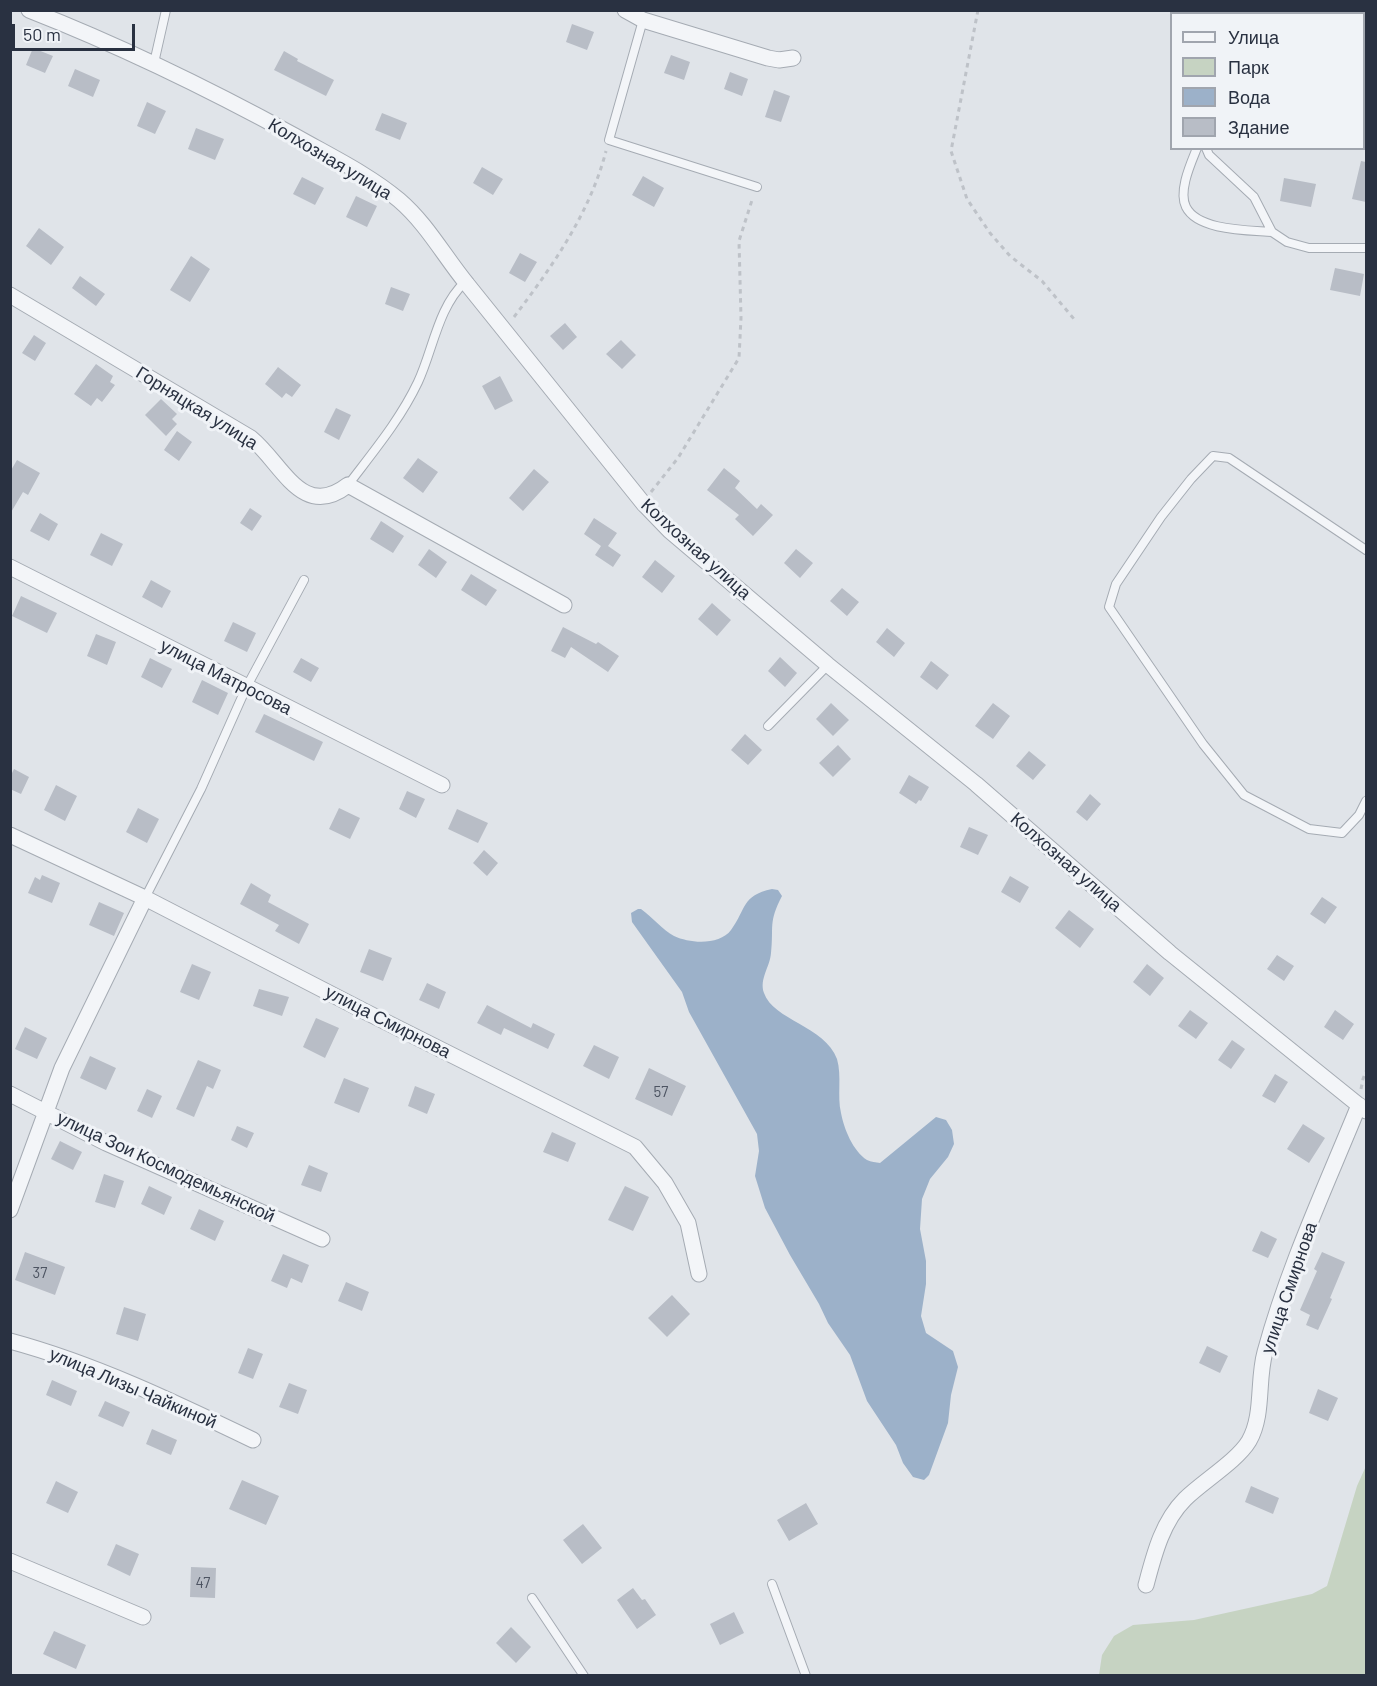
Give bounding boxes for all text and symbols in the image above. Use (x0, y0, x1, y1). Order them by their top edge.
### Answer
scale bar (15, 12, 138, 50)
legend (1170, 12, 1365, 150)
text: 50 m (23, 23, 61, 45)
text: Улица (1228, 26, 1279, 48)
text: Парк (1228, 56, 1269, 78)
text: Вода (1228, 86, 1270, 108)
street label: Колхозная улица (264, 114, 396, 204)
text: Здание (1228, 116, 1289, 138)
street label: Горняцкая улица (132, 362, 262, 454)
street label: Колхозная улица (637, 494, 755, 604)
street label: улица Матросова (157, 635, 295, 719)
street label: Колхозная улица (1006, 808, 1126, 916)
street label: улица Смирнова (322, 981, 454, 1063)
house number: 57 (654, 1083, 668, 1101)
street label: улица Зои Космодемьянской (53, 1107, 279, 1227)
street label: улица Смирнова (1256, 1219, 1322, 1357)
house number: 37 (33, 1264, 47, 1282)
street label: улица Лизы Чайкиной (46, 1343, 220, 1433)
house number: 47 (196, 1574, 210, 1592)

